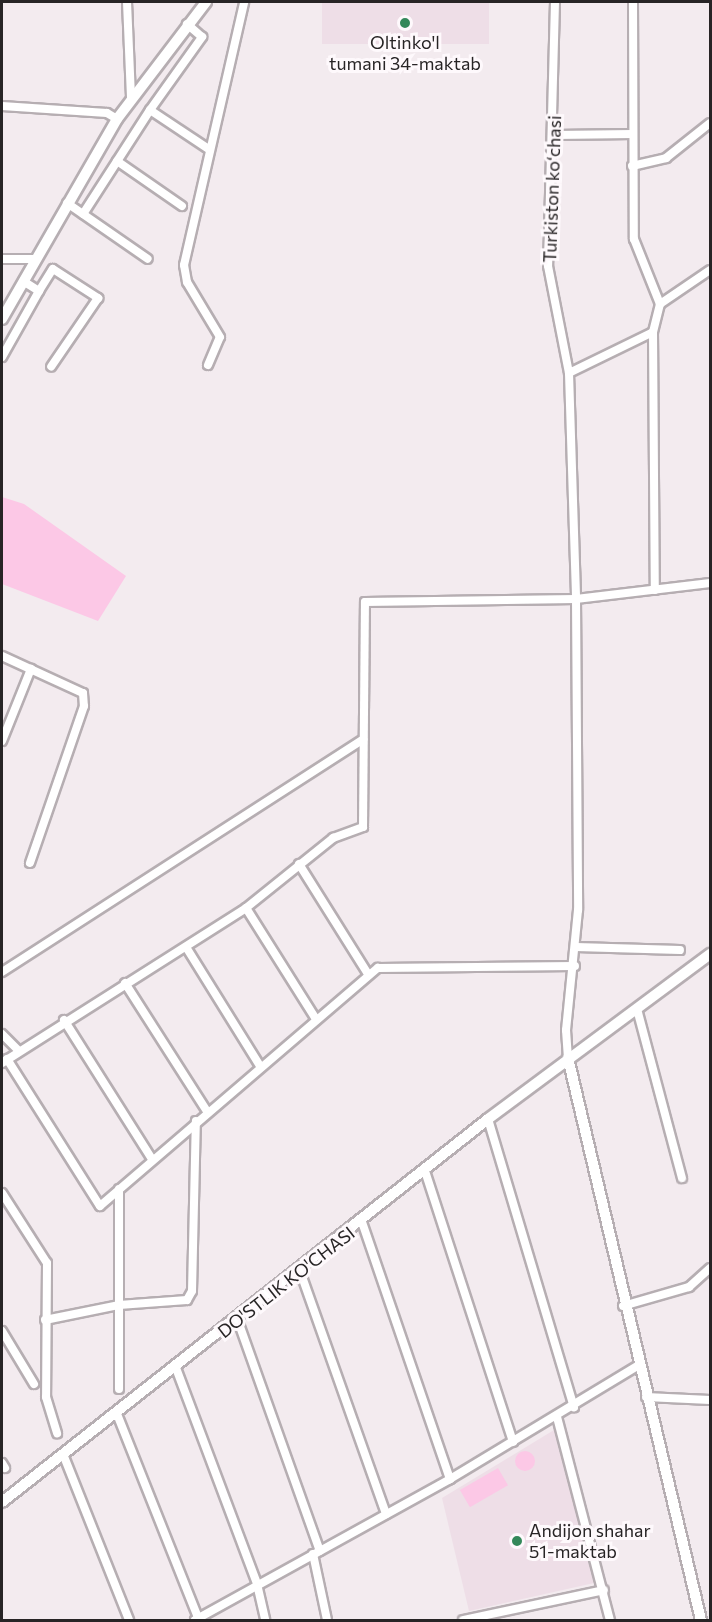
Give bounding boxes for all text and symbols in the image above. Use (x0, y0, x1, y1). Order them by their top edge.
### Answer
marker: Oltinko'l tumani 34-maktab (398, 16, 412, 30)
place label: Oltinko'l tumani 34-maktab (329, 32, 481, 74)
street label: Turkiston koʻchasi (539, 115, 565, 263)
street label: DO'STLIK KO'CHASI (213, 1222, 359, 1342)
place label: Andijon shahar 51-maktab (529, 1520, 651, 1562)
marker: Andijon shahar 51-maktab (510, 1534, 524, 1548)

